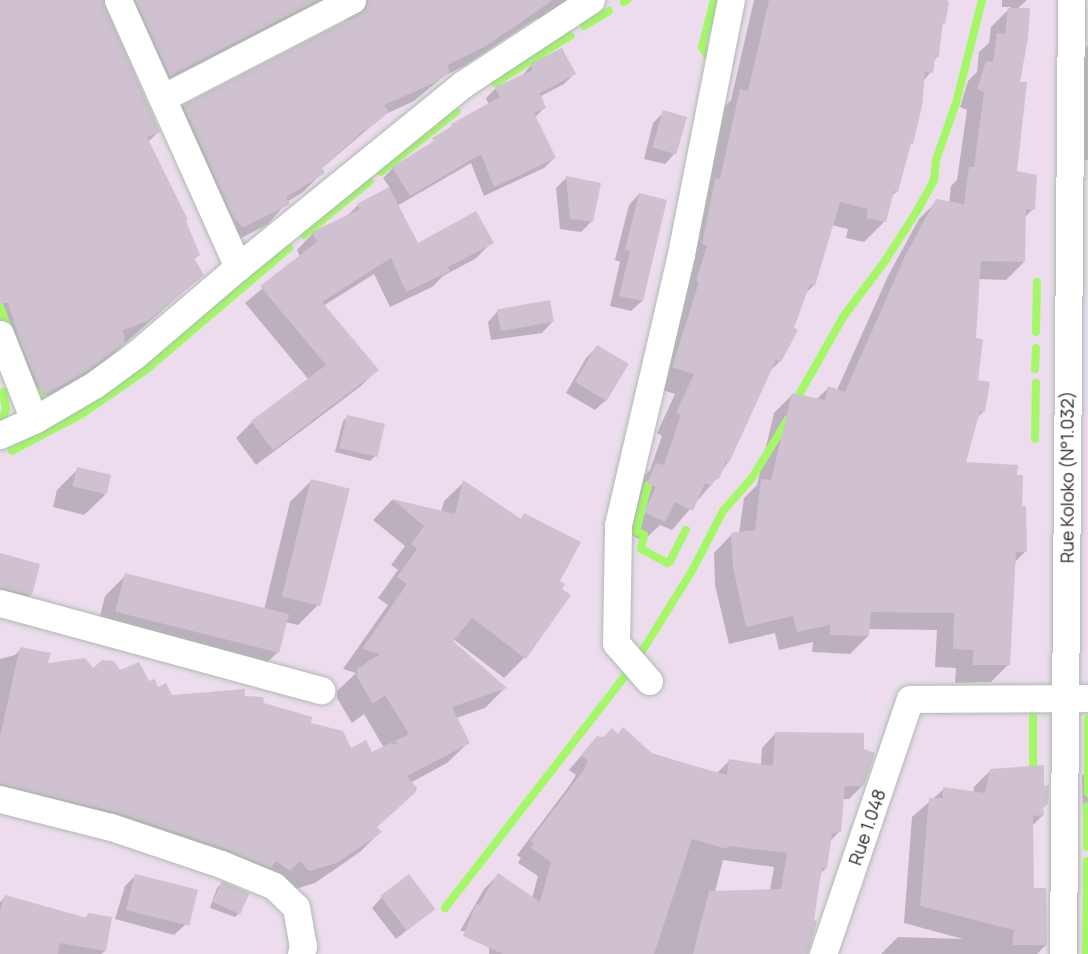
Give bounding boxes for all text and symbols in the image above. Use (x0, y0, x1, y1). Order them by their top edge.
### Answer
street label: Rue Koloko (N°1.032) (1056, 391, 1078, 563)
street label: Rue 1.048 (844, 786, 890, 868)

